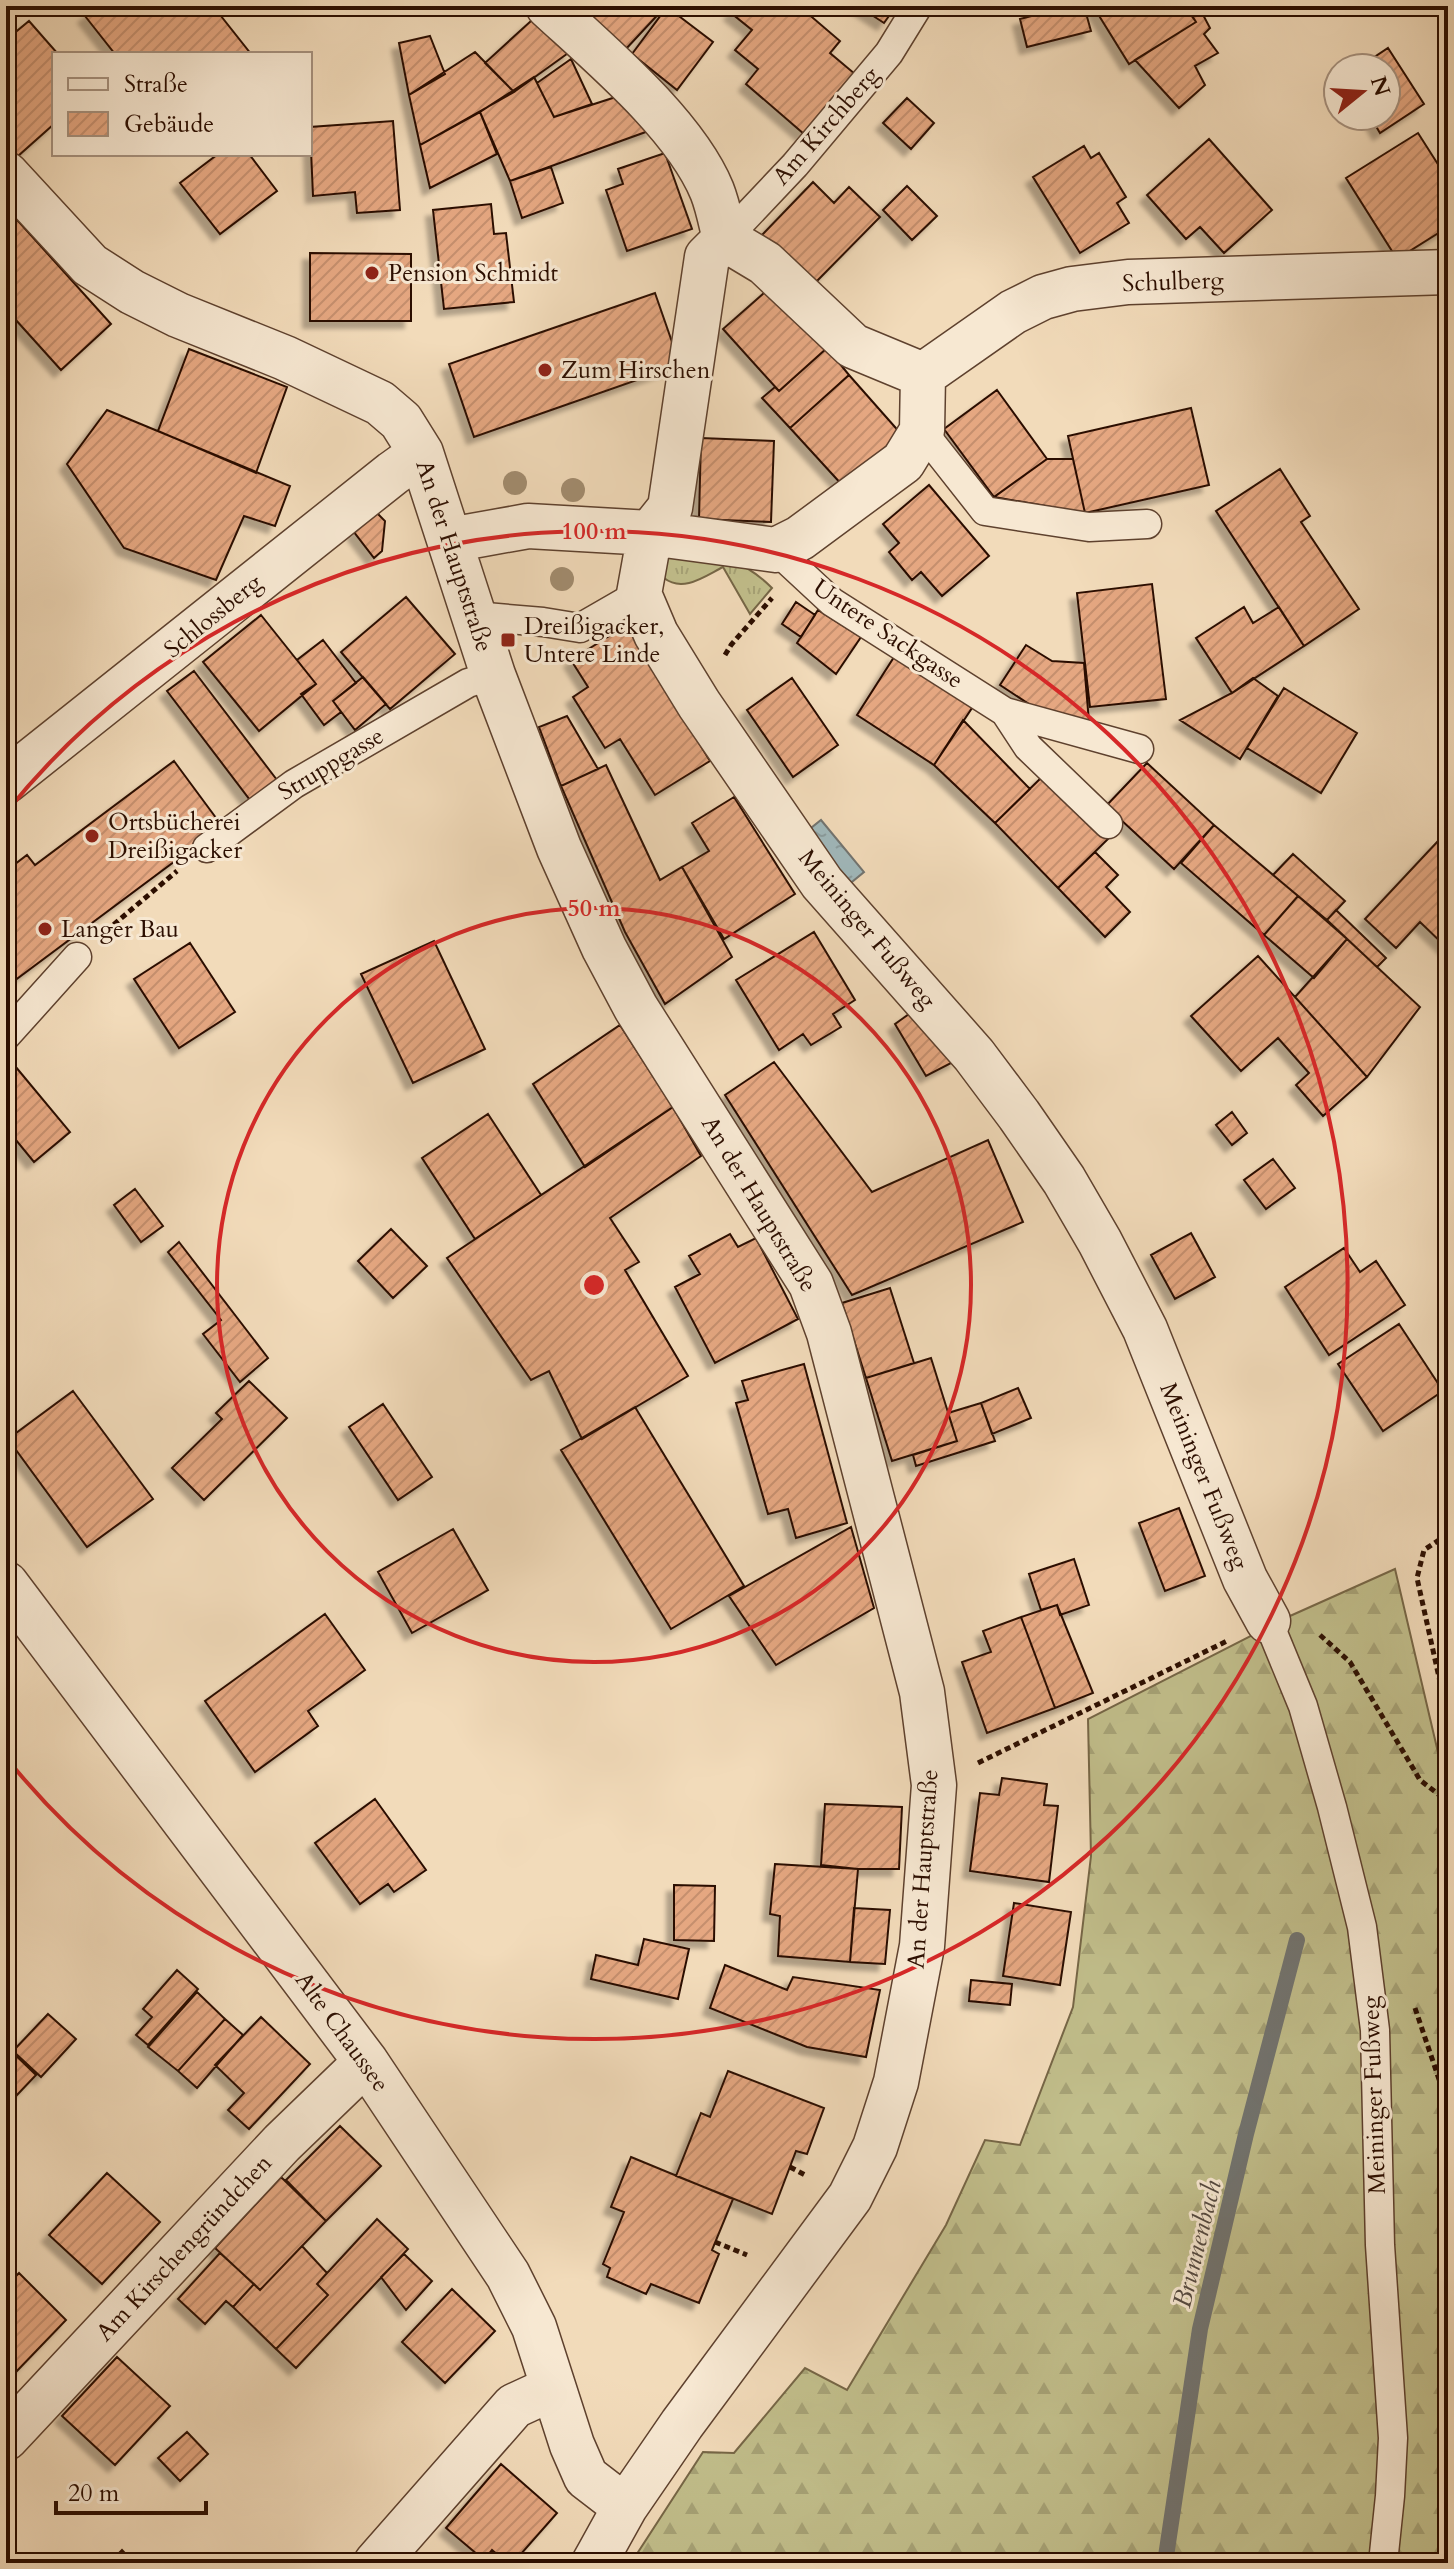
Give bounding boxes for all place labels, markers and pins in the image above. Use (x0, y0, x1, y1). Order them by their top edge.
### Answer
place label: Pension Schmidt (388, 257, 559, 290)
marker: Pension Schmidt (363, 264, 381, 282)
place label: Zum Hirschen (561, 354, 711, 387)
marker: Zum Hirschen (536, 361, 554, 379)
place label: Dreißigacker, Untere Linde (524, 610, 664, 671)
marker: Dreißigacker, Untere Linde (499, 631, 517, 649)
place label: Ortsbücherei Dreißigacker (108, 806, 242, 867)
marker: Ortsbücherei Dreißigacker (83, 827, 101, 845)
place label: Langer Bau (61, 913, 179, 946)
marker: Langer Bau (36, 920, 54, 938)
centre of rings (580, 1271, 608, 1299)

